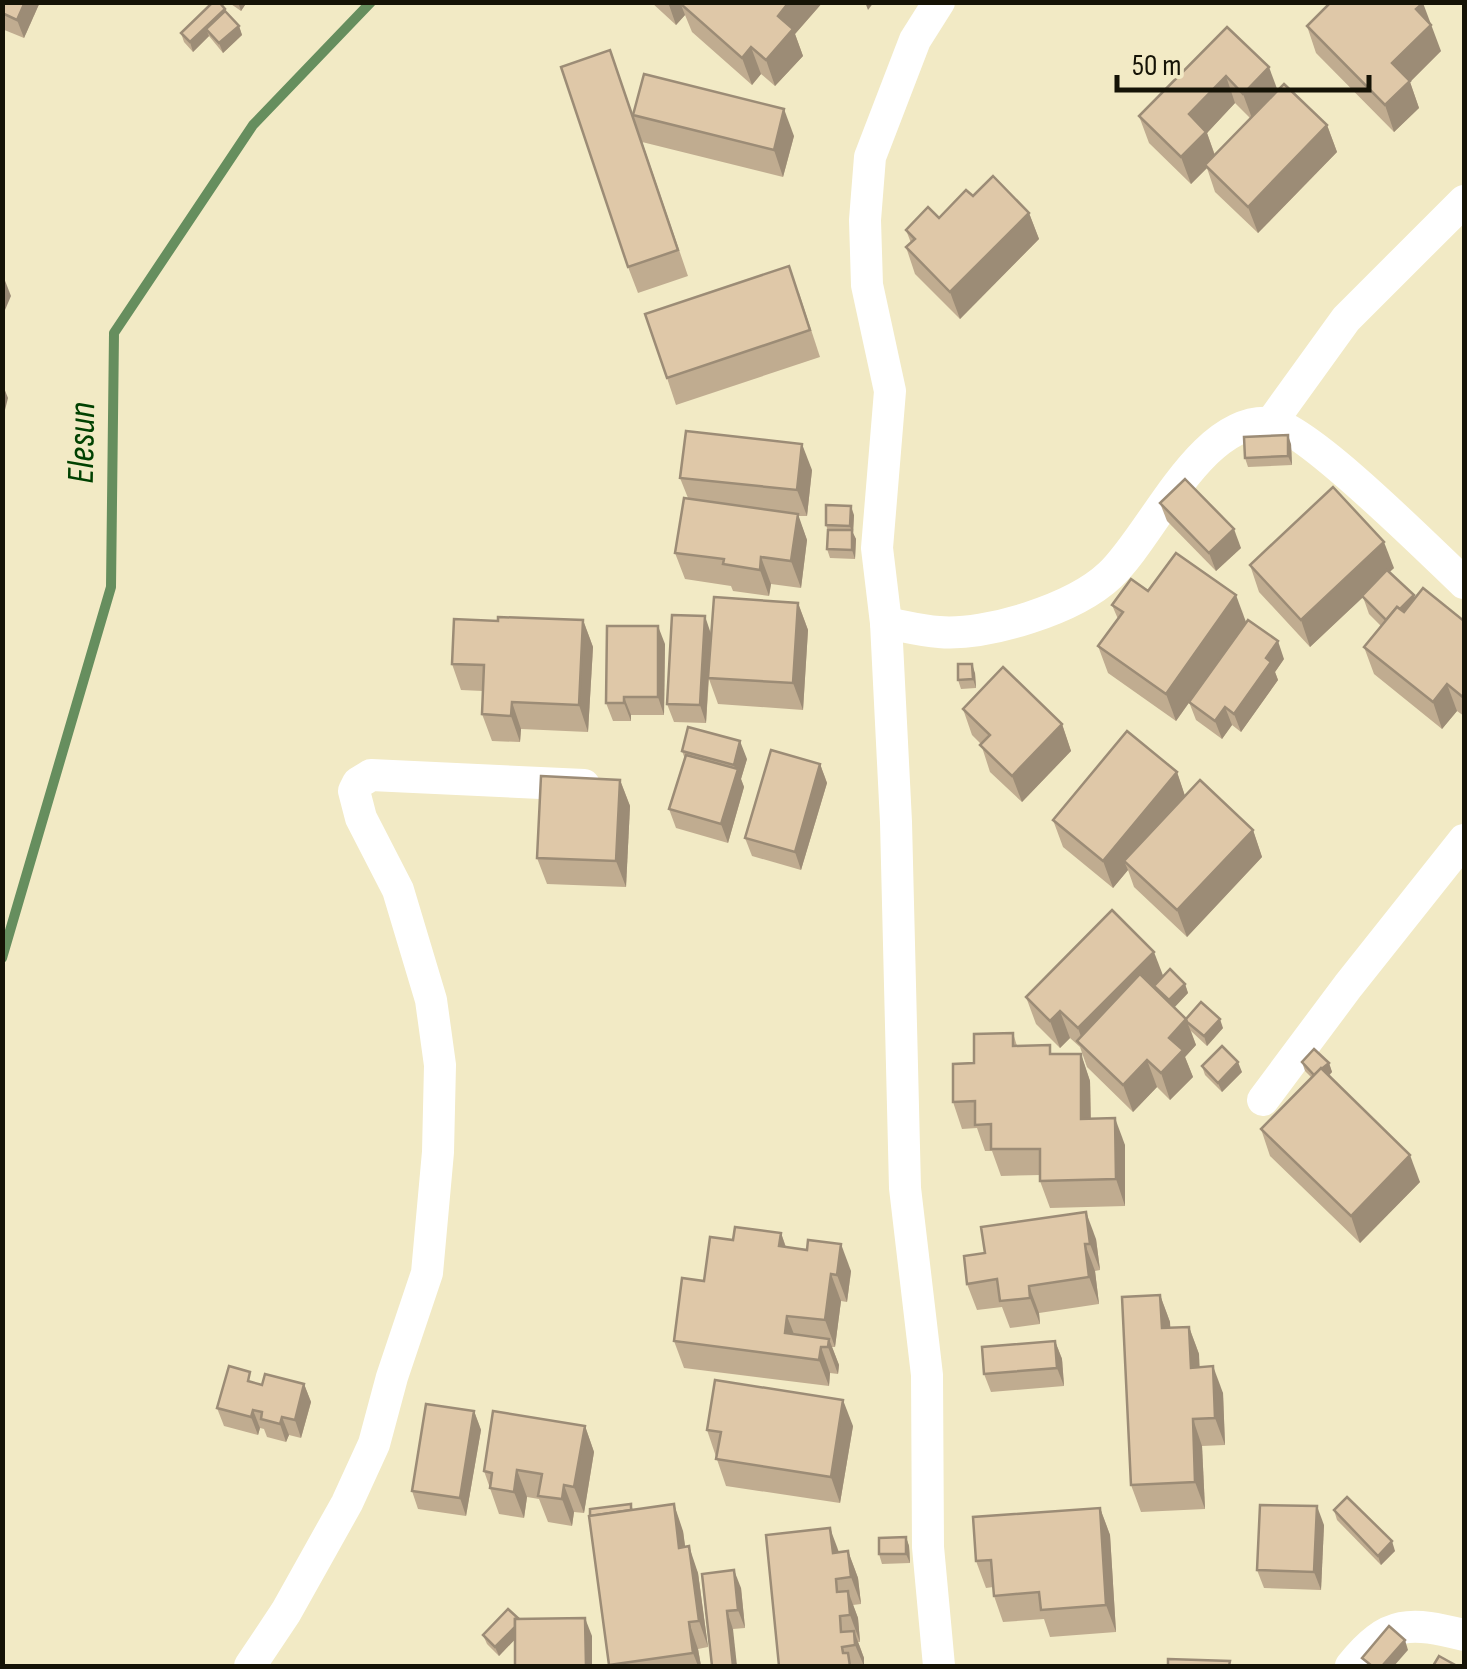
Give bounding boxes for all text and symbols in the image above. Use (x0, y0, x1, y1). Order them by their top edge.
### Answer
scale bar (1117, 30, 1370, 92)
text: 50 m (1132, 48, 1181, 84)
water label: Elesun (59, 402, 105, 484)

